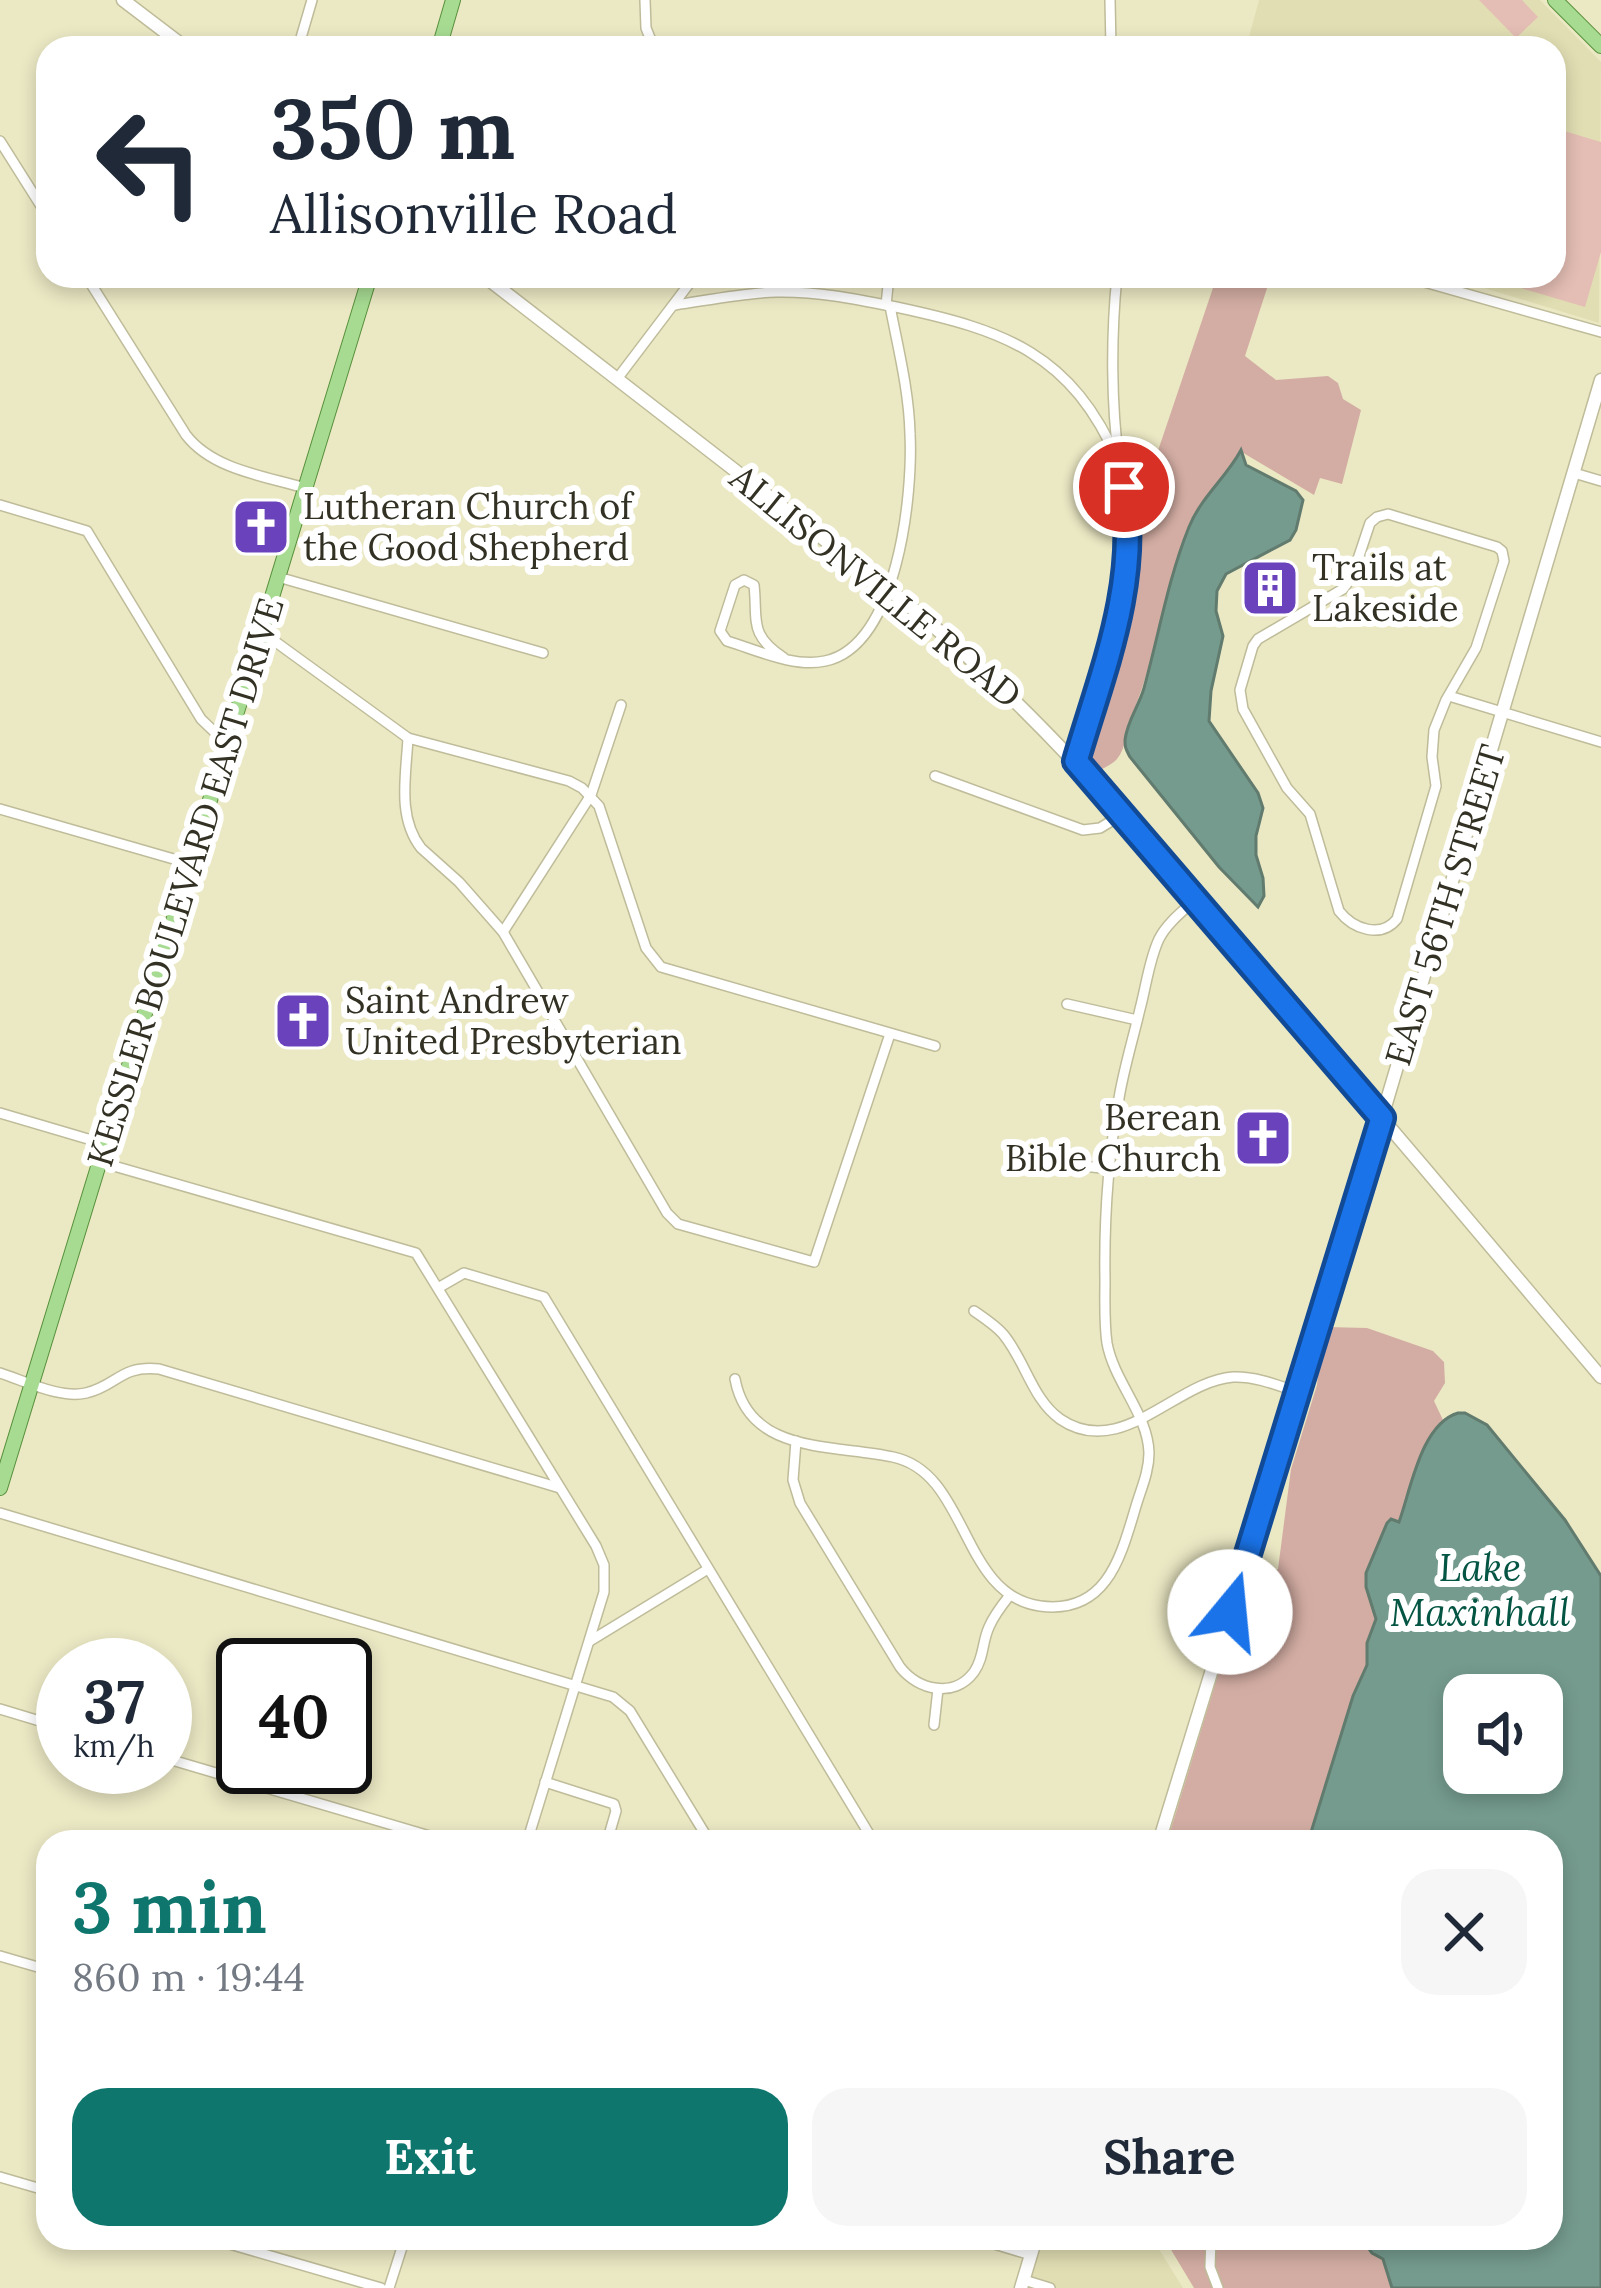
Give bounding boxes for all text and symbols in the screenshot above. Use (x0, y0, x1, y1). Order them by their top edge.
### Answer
text: 350 m (270, 74, 515, 182)
icon: left (72, 84, 228, 240)
text: Allisonville Road (270, 179, 677, 248)
pin (1073, 436, 1175, 538)
street label: ALLISONVILLE ROAD (720, 454, 1031, 718)
icon: arrive (1091, 454, 1157, 520)
place label: Lutheran Church of the Good Shepherd (303, 483, 635, 570)
church icon: Lutheran Church of the Good Shepherd (230, 496, 292, 558)
place label: Trails at Lakeside (1312, 544, 1459, 631)
building icon: Trails at Lakeside (1239, 557, 1301, 619)
street label: KESSLER BOULEVARD EAST DRIVE (76, 592, 294, 1172)
street label: EAST 56TH STREET (1374, 739, 1516, 1071)
place label: Saint Andrew United Presbyterian (345, 977, 682, 1064)
church icon: Saint Andrew United Presbyterian (272, 990, 334, 1052)
place label: Berean Bible Church (1005, 1094, 1221, 1181)
church icon: Berean Bible Church (1232, 1107, 1294, 1169)
water label: Lake Maxinhall (1390, 1542, 1570, 1637)
position arrow (1167, 1549, 1293, 1675)
speed limit sign: 40 (216, 1638, 372, 1794)
text: 37 (83, 1663, 145, 1739)
map controls (1443, 1674, 1563, 1794)
button: sound (1443, 1674, 1563, 1794)
text: km/h (73, 1727, 155, 1765)
text: 3 min (72, 1861, 267, 1953)
button: close (1401, 1869, 1527, 1995)
text: 860 m · 19:44 (72, 1952, 305, 2002)
button: Exit (72, 2088, 788, 2226)
button: Share (812, 2088, 1527, 2226)

